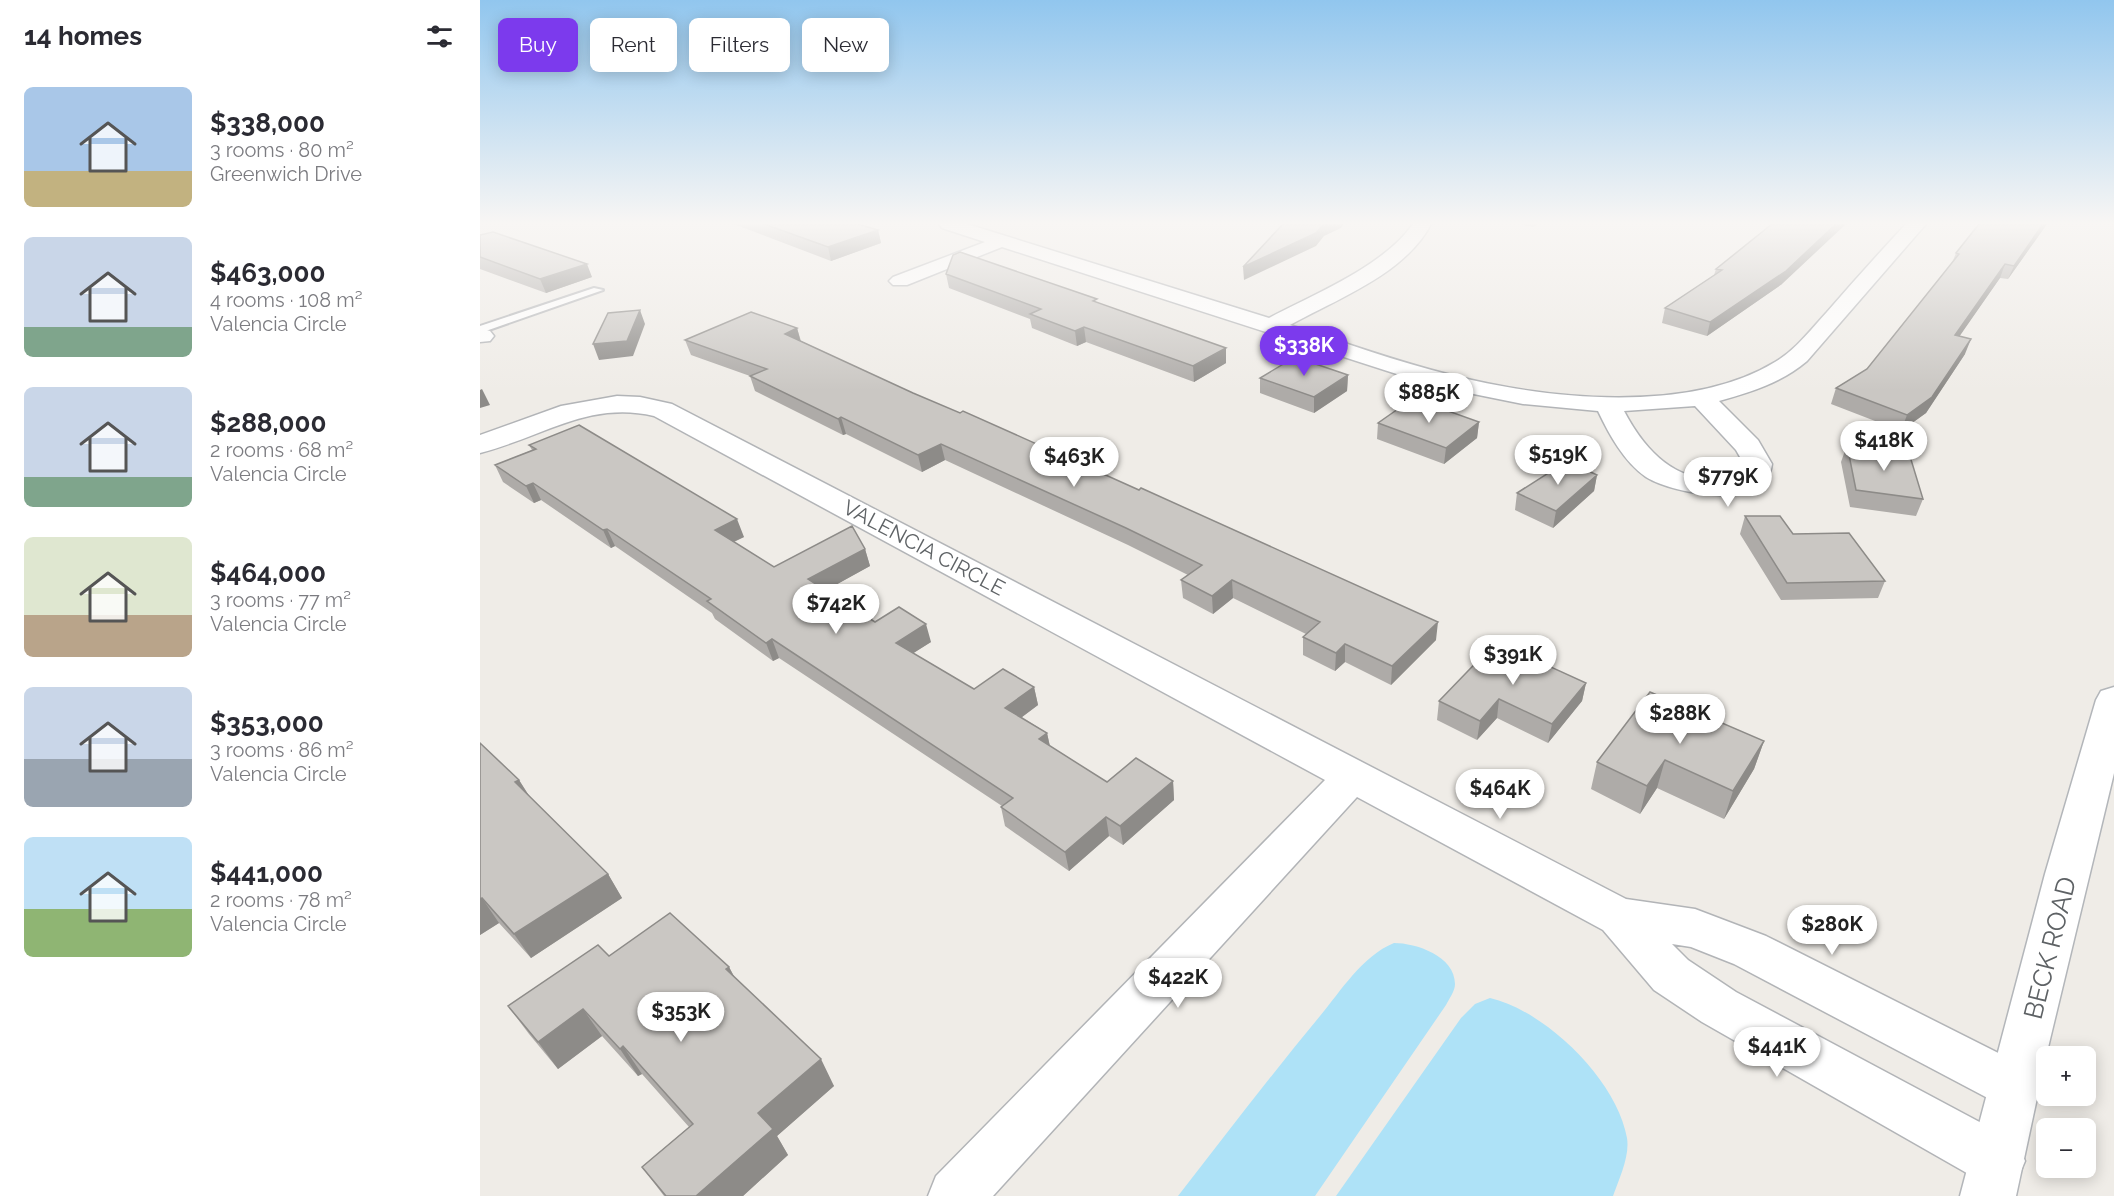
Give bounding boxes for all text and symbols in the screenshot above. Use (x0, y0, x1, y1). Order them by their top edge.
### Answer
chip: Buy (498, 18, 578, 72)
chip: Rent (590, 18, 677, 72)
chip: Filters (689, 18, 790, 72)
chip: New (802, 18, 889, 72)
icon: filters (423, 20, 456, 53)
text: 14 homes (24, 21, 142, 51)
text: $338,000 (210, 108, 325, 138)
icon: home (72, 111, 144, 183)
text: 3 rooms · 80 m² (210, 138, 354, 162)
text: Greenwich Drive (210, 162, 362, 186)
text: $463,000 (210, 258, 325, 288)
icon: home (72, 261, 144, 333)
text: 4 rooms · 108 m² (210, 288, 362, 312)
text: Valencia Circle (210, 312, 347, 336)
pin: $338K (1262, 326, 1346, 377)
text: $338K (1274, 333, 1334, 357)
pin: $885K (1387, 373, 1471, 424)
text: $885K (1398, 380, 1460, 404)
text: $288,000 (210, 408, 326, 438)
icon: home (72, 411, 144, 483)
pin: $418K (1842, 421, 1926, 472)
text: $418K (1854, 428, 1914, 452)
pin: $519K (1516, 435, 1600, 486)
pin: $463K (1032, 437, 1116, 488)
text: 2 rooms · 68 m² (210, 438, 353, 462)
text: $519K (1529, 442, 1587, 466)
text: $463K (1044, 444, 1104, 468)
pin: $779K (1686, 457, 1770, 508)
text: Valencia Circle (210, 462, 347, 486)
text: $779K (1698, 464, 1758, 488)
street label: VALENCIA CIRCLE (839, 494, 1009, 601)
text: $464,000 (210, 558, 326, 588)
icon: home (72, 561, 144, 633)
pin: $742K (794, 584, 878, 635)
text: 3 rooms · 77 m² (210, 588, 351, 612)
text: $742K (806, 591, 866, 615)
text: Valencia Circle (210, 612, 347, 636)
pin: $391K (1471, 635, 1555, 686)
text: $391K (1484, 642, 1542, 666)
pin: $288K (1638, 694, 1722, 745)
text: $288K (1649, 701, 1711, 725)
text: $353,000 (210, 708, 324, 738)
icon: home (72, 711, 144, 783)
text: 3 rooms · 86 m² (210, 738, 353, 762)
text: Valencia Circle (210, 762, 347, 786)
pin: $464K (1458, 769, 1542, 820)
text: $464K (1469, 776, 1531, 800)
text: $441,000 (210, 858, 323, 888)
icon: home (72, 861, 144, 933)
street label: BECK ROAD (2018, 874, 2082, 1022)
text: 2 rooms · 78 m² (210, 888, 352, 912)
pin: $280K (1790, 905, 1874, 956)
text: Valencia Circle (210, 912, 347, 936)
text: $280K (1801, 912, 1863, 936)
pin: $422K (1136, 958, 1220, 1009)
text: $422K (1148, 965, 1208, 989)
pin: $353K (639, 992, 723, 1043)
text: $353K (651, 999, 711, 1023)
pin: $441K (1735, 1027, 1819, 1078)
text: $441K (1748, 1034, 1806, 1058)
map controls (2036, 1046, 2096, 1178)
button: + (2036, 1046, 2096, 1106)
button: − (2036, 1118, 2096, 1178)

